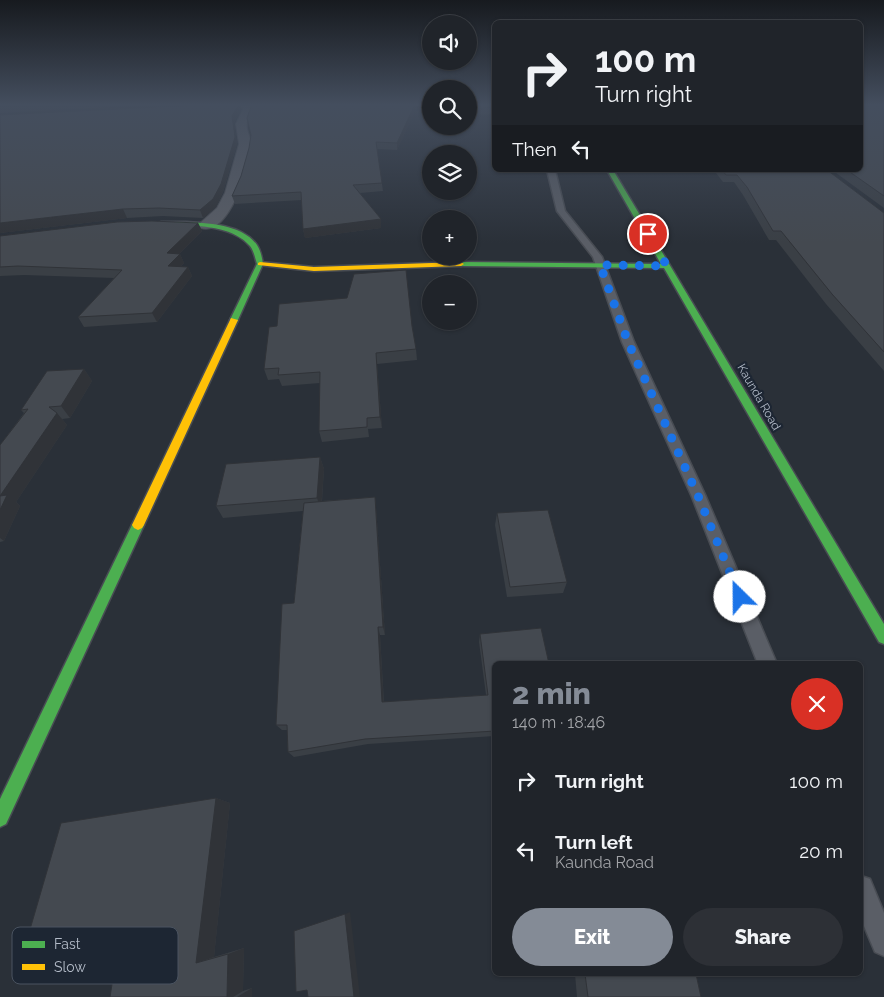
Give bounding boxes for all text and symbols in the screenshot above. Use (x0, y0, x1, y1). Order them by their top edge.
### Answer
map controls (422, 15, 477, 330)
button: sound (422, 15, 477, 70)
text: 100 m (595, 39, 696, 80)
icon: right (512, 40, 577, 105)
button: search (422, 80, 477, 135)
text: Turn right (595, 81, 692, 107)
icon: left (567, 135, 595, 163)
text: Then (512, 138, 557, 160)
button: layers (422, 145, 477, 200)
button: + (422, 210, 477, 265)
pin (627, 213, 669, 255)
icon: arrive (634, 220, 662, 248)
button: − (422, 275, 477, 330)
street label: Kaunda Road (734, 361, 784, 433)
position arrow (713, 570, 765, 622)
text: 2 min (512, 676, 591, 711)
button: close (791, 678, 843, 730)
text: 140 m · 18:46 (512, 713, 605, 732)
icon: right (512, 767, 540, 795)
text: Turn right (555, 770, 644, 792)
text: 100 m (789, 770, 843, 792)
text: Turn left (555, 831, 632, 853)
icon: left (512, 837, 540, 865)
text: 20 m (799, 840, 843, 862)
text: Kaunda Road (555, 853, 654, 872)
button: Exit (512, 908, 673, 966)
button: Share (683, 908, 843, 966)
legend (12, 927, 178, 984)
text: Fast (54, 936, 81, 952)
text: Slow (54, 959, 86, 975)

